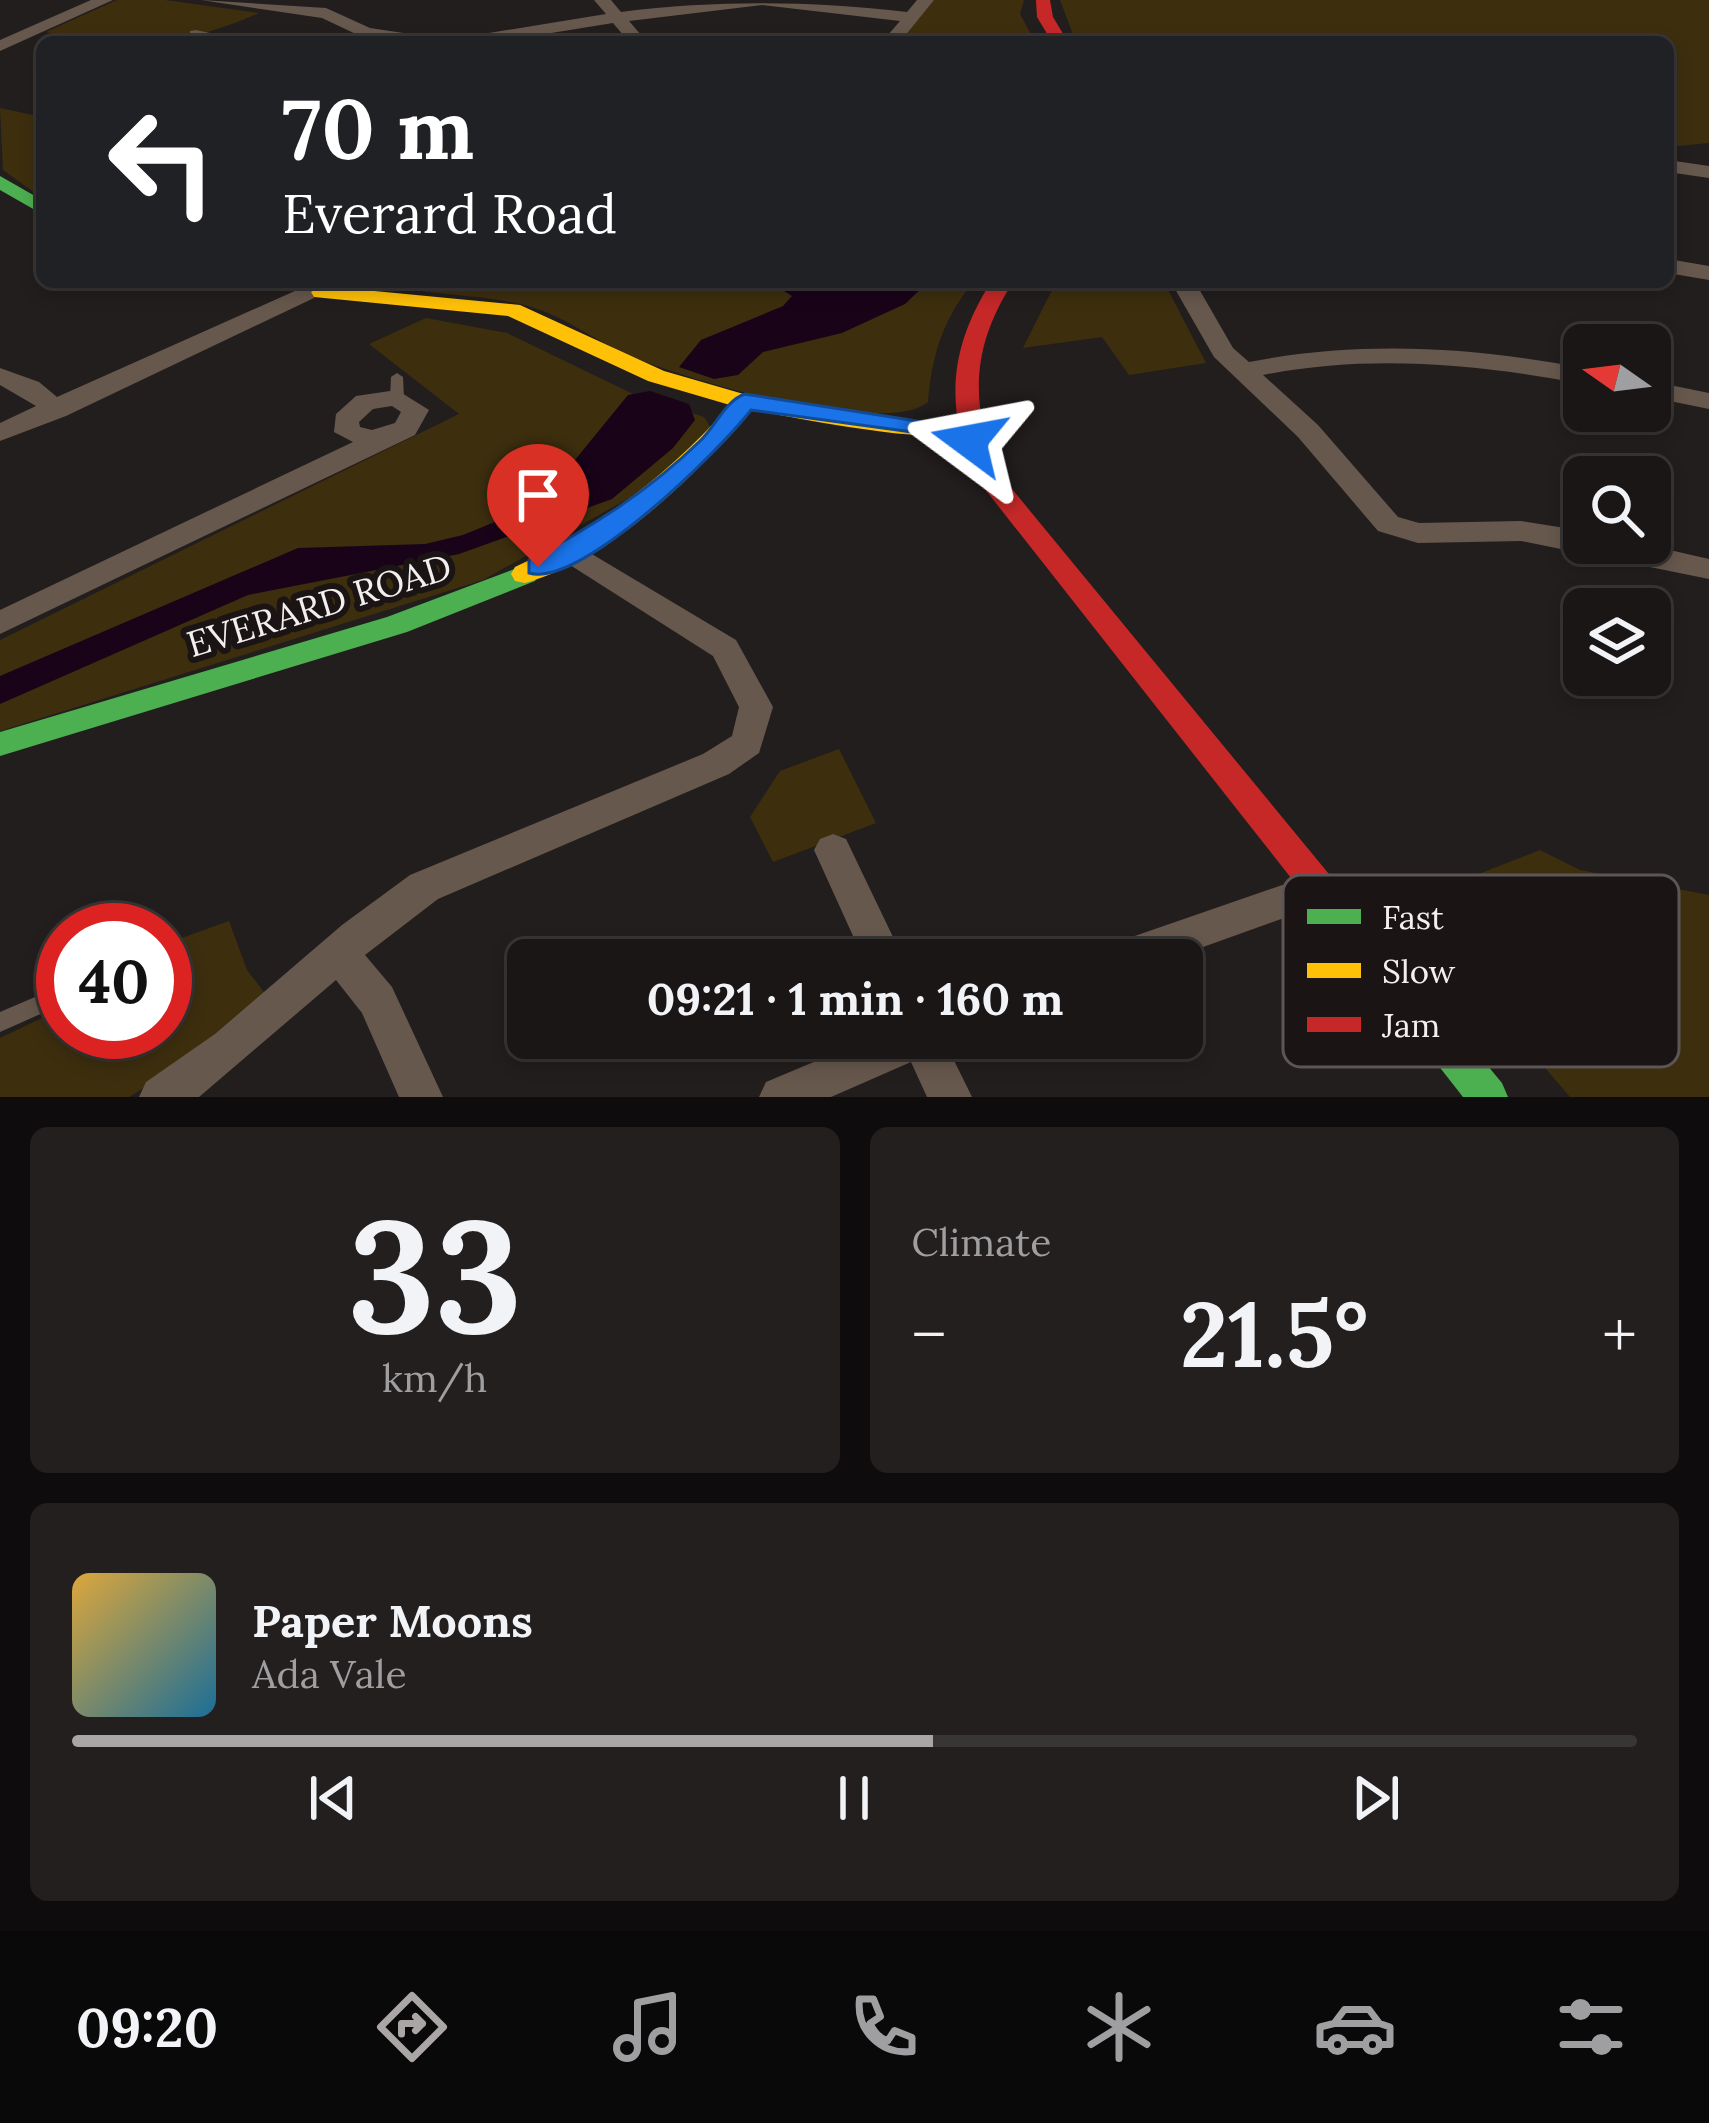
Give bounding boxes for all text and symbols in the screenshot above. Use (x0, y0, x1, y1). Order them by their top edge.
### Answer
text: 70 m (282, 74, 474, 182)
icon: left (84, 84, 240, 240)
text: Everard Road (282, 179, 617, 248)
north arrow (1563, 324, 1671, 432)
map controls (1563, 324, 1671, 696)
position arrow (906, 378, 1032, 504)
pin (487, 444, 589, 567)
button: search (1563, 456, 1671, 564)
icon: arrive (505, 462, 571, 528)
street label: EVERARD ROAD (181, 543, 457, 667)
button: layers (1563, 588, 1671, 696)
legend (1283, 875, 1679, 1067)
text: Fast (1382, 896, 1444, 938)
speed limit sign: 40 (36, 903, 192, 1059)
text: Slow (1382, 950, 1456, 992)
text: 09:21 · 1 min · 160 m (647, 970, 1063, 1027)
text: Jam (1381, 1004, 1440, 1046)
text: 33 (347, 1175, 522, 1375)
text: Climate (912, 1217, 1051, 1267)
text: 21.5° (1180, 1276, 1368, 1392)
text: − (912, 1292, 946, 1376)
text: + (1602, 1292, 1637, 1376)
text: km/h (382, 1353, 487, 1403)
text: Paper Moons (252, 1592, 533, 1649)
text: Ada Vale (252, 1649, 407, 1699)
icon: previous (300, 1765, 366, 1831)
icon: pause (821, 1765, 887, 1831)
icon: next (1343, 1765, 1409, 1831)
icon: directions (370, 1985, 454, 2069)
icon: music (606, 1985, 690, 2069)
icon: phone (842, 1985, 926, 2069)
icon: climate (1077, 1985, 1161, 2069)
icon: car (1313, 1985, 1397, 2069)
icon: filters (1549, 1985, 1633, 2069)
text: 09:20 (76, 1993, 218, 2062)

